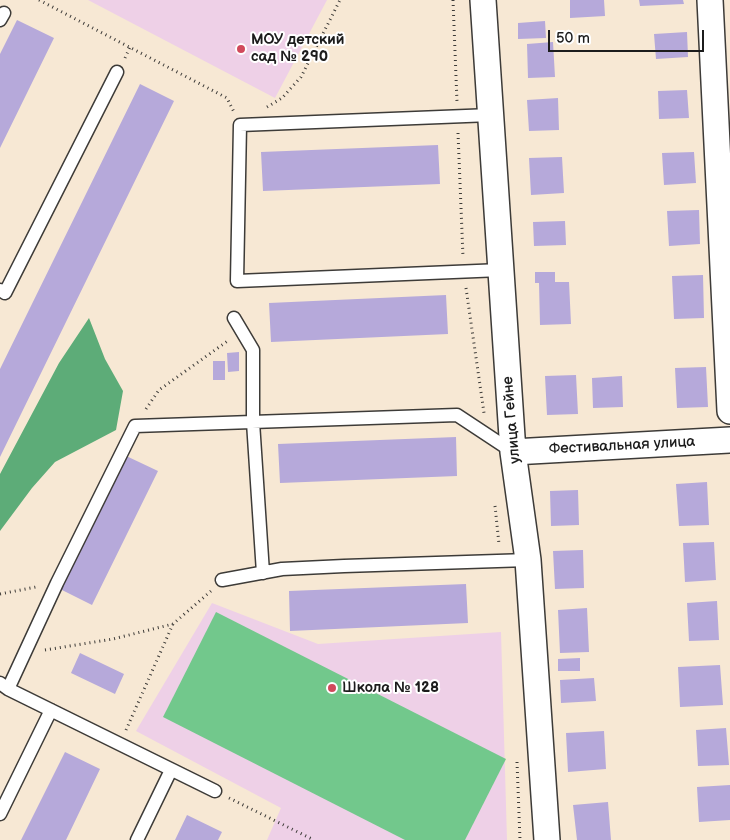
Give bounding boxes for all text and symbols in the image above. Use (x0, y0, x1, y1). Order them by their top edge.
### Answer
scale bar (550, 20, 706, 52)
text: 50 m (556, 29, 590, 48)
place label: МОУ детский сад № 290 (251, 31, 344, 66)
marker: МОУ детский сад № 290 (235, 43, 247, 55)
street label: улица Гейне (499, 376, 525, 464)
street label: Фестивальная улица (548, 433, 696, 459)
place label: Школа № 128 (342, 679, 439, 697)
marker: Школа № 128 (326, 682, 338, 694)

